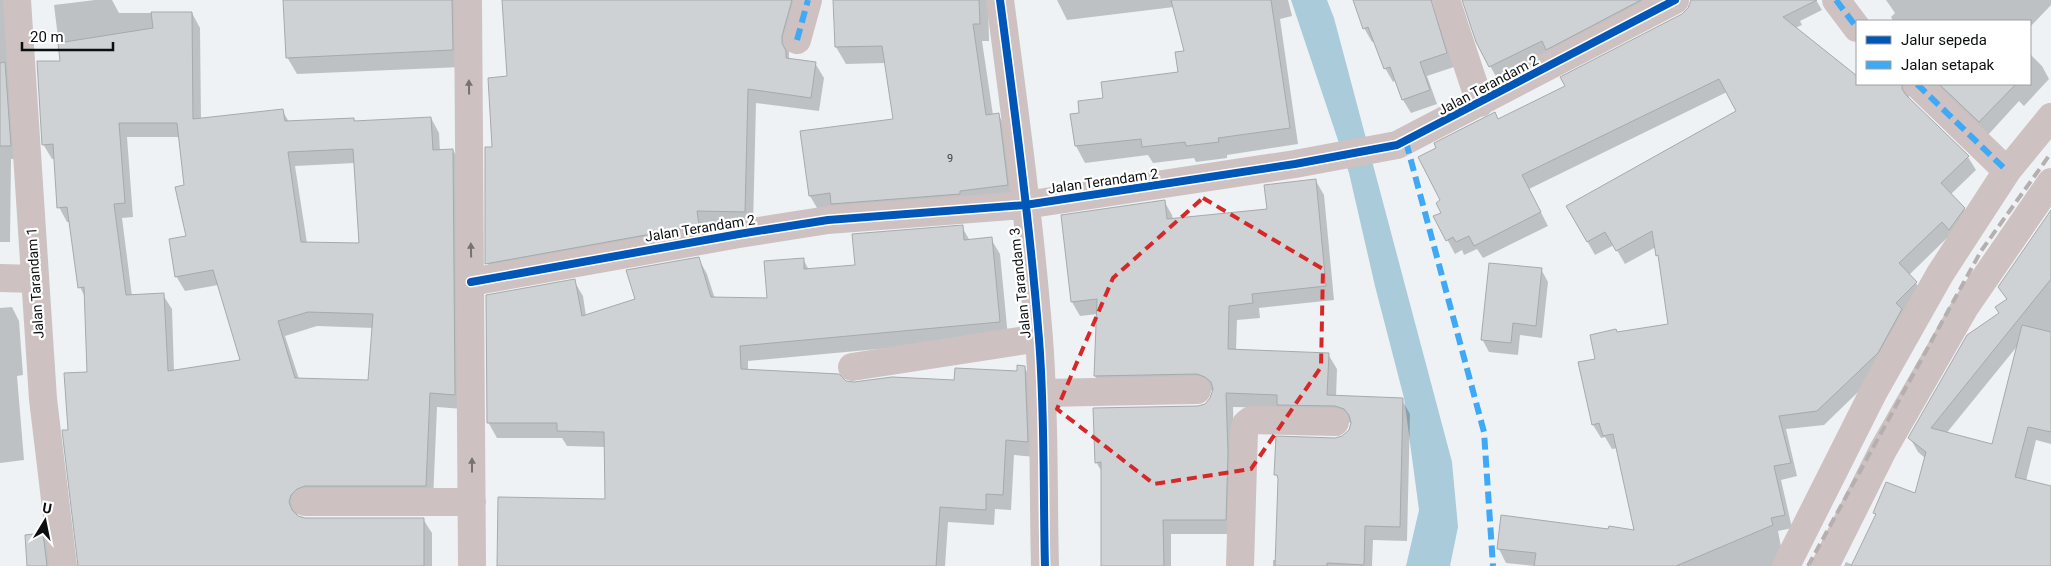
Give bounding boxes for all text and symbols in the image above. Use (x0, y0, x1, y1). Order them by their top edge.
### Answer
scale bar (22, 20, 114, 52)
legend (1856, 20, 2031, 85)
text: 20 m (30, 28, 64, 46)
text: Jalur sepeda (1901, 31, 1987, 49)
street label: Jalan Terandam 2 (1435, 52, 1541, 118)
text: Jalan setapak (1901, 56, 1995, 74)
one-way arrow (465, 79, 473, 95)
house number: 9 (947, 152, 953, 165)
street label: Jalan Terandam 2 (1047, 165, 1159, 197)
street label: Jalan Terandam 2 (644, 211, 756, 245)
street label: Jalan Tarandam 1 (23, 227, 47, 339)
street label: Jalan Tarandam 3 (1006, 227, 1034, 339)
one-way arrow (467, 242, 475, 258)
one-way arrow (468, 457, 476, 473)
north arrow (20, 496, 70, 546)
text: U (41, 500, 53, 517)

